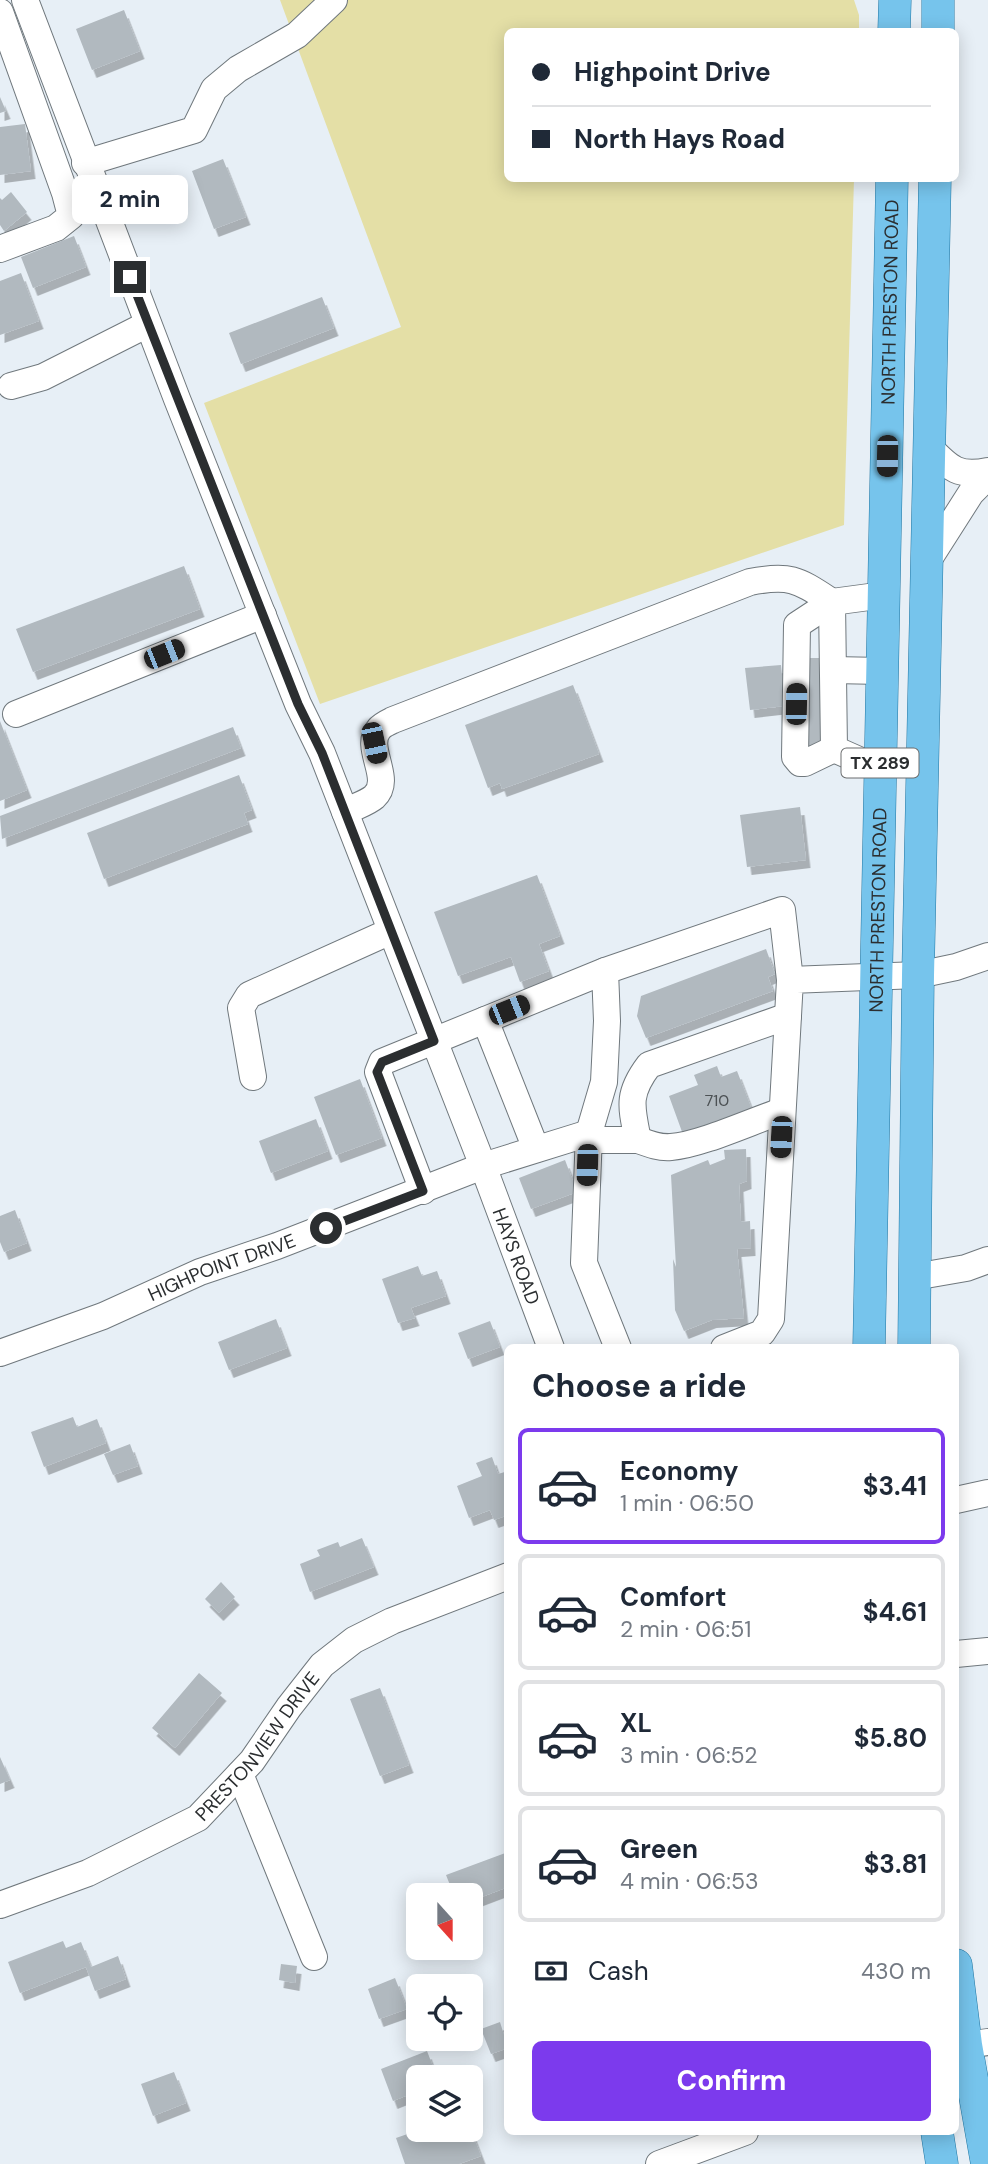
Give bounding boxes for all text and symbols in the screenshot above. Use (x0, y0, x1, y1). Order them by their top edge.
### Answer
text: Highpoint Drive (574, 55, 771, 89)
text: North Hays Road (574, 122, 785, 156)
callout: 2 min (72, 176, 188, 224)
text: 2 min (100, 184, 160, 214)
street label: NORTH PRESTON ROAD (875, 199, 904, 405)
route end (114, 261, 146, 293)
car (877, 435, 898, 477)
car (141, 636, 188, 672)
car (786, 683, 807, 725)
car (360, 720, 389, 766)
road number: TX 289 (842, 748, 918, 778)
street label: NORTH PRESTON ROAD (863, 807, 892, 1013)
car (486, 992, 533, 1028)
house number: 710 (705, 1090, 729, 1111)
car (770, 1115, 793, 1159)
car (576, 1144, 599, 1186)
street label: HAYS ROAD (487, 1204, 546, 1308)
route start (310, 1212, 342, 1244)
street label: HIGHPOINT DRIVE (144, 1228, 299, 1307)
text: Choose a ride (532, 1365, 747, 1407)
text: Economy (620, 1454, 738, 1488)
icon: car (536, 1455, 599, 1518)
text: $3.41 (863, 1469, 927, 1503)
text: 1 min · 06:50 (620, 1488, 754, 1518)
text: Comfort (620, 1580, 726, 1614)
icon: car (536, 1581, 599, 1644)
text: $4.61 (863, 1595, 927, 1629)
text: 2 min · 06:51 (620, 1614, 751, 1644)
street label: PRESTONVIEW DRIVE (189, 1666, 325, 1826)
text: XL (620, 1706, 652, 1740)
icon: car (536, 1707, 599, 1770)
text: $5.80 (854, 1721, 927, 1755)
text: 3 min · 06:52 (620, 1740, 757, 1770)
text: Green (620, 1832, 698, 1866)
icon: car (536, 1833, 599, 1896)
text: $3.81 (864, 1847, 927, 1881)
text: 4 min · 06:53 (620, 1866, 759, 1896)
north arrow (406, 1883, 483, 1960)
map controls (406, 1883, 483, 2142)
icon: cash (532, 1952, 570, 1990)
text: Cash (588, 1954, 649, 1988)
text: 430 m (861, 1956, 931, 1986)
button: locate (406, 1974, 483, 2051)
button: Confirm (532, 2041, 931, 2121)
button: layers (406, 2065, 483, 2142)

